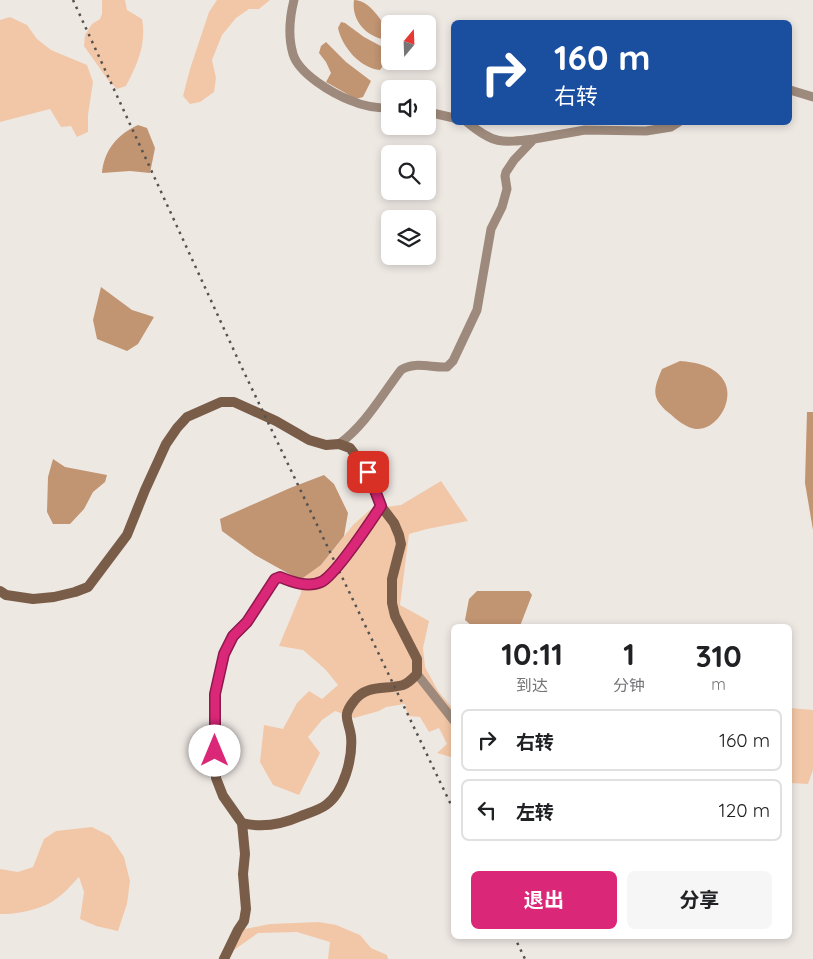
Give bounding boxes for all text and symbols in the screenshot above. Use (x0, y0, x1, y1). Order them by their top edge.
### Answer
north arrow (381, 15, 436, 70)
map controls (381, 15, 436, 265)
text: 160 m (554, 35, 651, 79)
icon: right (471, 40, 536, 105)
button: sound (381, 80, 436, 135)
text: 右转 (554, 82, 598, 110)
button: search (381, 145, 436, 200)
button: layers (381, 210, 436, 265)
pin (347, 451, 389, 493)
icon: arrive (354, 458, 382, 486)
text: 10:11 (501, 635, 563, 673)
text: 1 (623, 635, 635, 673)
text: 310 (695, 637, 742, 675)
text: m (711, 674, 726, 694)
text: 到达 (516, 675, 548, 695)
text: 分钟 (613, 675, 645, 695)
position arrow (188, 724, 240, 776)
icon: right (473, 726, 501, 754)
text: 160 m (719, 728, 770, 752)
text: 右转 (516, 730, 554, 754)
icon: left (473, 796, 501, 824)
text: 120 m (719, 798, 770, 822)
text: 左转 (516, 800, 554, 824)
button: 退出 (471, 871, 617, 929)
button: 分享 (627, 871, 772, 929)

